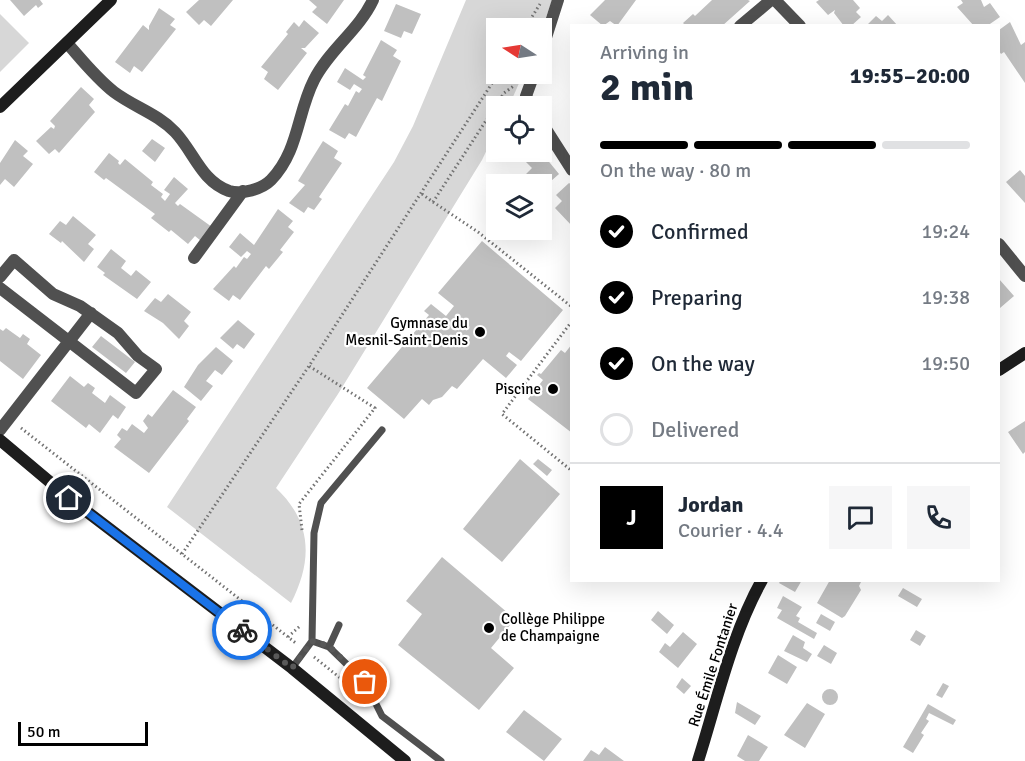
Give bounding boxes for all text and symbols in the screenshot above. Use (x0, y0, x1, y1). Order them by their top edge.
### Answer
north arrow (486, 18, 552, 84)
map controls (486, 18, 552, 240)
text: Arriving in (600, 40, 689, 65)
text: 19:55–20:00 (850, 62, 970, 89)
text: 2 min (600, 63, 694, 111)
button: locate (486, 96, 552, 162)
text: On the way · 80 m (600, 158, 751, 183)
button: layers (486, 174, 552, 240)
icon: check (600, 215, 633, 248)
text: Confirmed (651, 218, 749, 245)
text: 19:24 (921, 219, 970, 244)
icon: check (600, 281, 633, 314)
text: Preparing (651, 284, 743, 311)
text: 19:38 (921, 285, 970, 310)
place label: Gymnase du Mesnil-Saint-Denis (345, 314, 468, 349)
marker: Gymnase du Mesnil-Saint-Denis (473, 325, 487, 339)
icon: check (600, 347, 633, 380)
text: On the way (651, 350, 755, 377)
text: 19:50 (921, 351, 970, 376)
place label: Piscine (495, 380, 541, 398)
marker: Piscine (546, 382, 560, 396)
text: Delivered (651, 416, 739, 443)
pin (43, 472, 94, 523)
icon: home (52, 481, 85, 514)
button: chat (829, 486, 892, 549)
button: phone (907, 486, 970, 549)
text: Jordan (678, 491, 744, 518)
text: J (626, 504, 637, 531)
text: Courier · 4.4 (678, 518, 784, 543)
courier (212, 600, 272, 660)
street label: Rue Émile Fontanier (684, 600, 742, 729)
place label: Collège Philippe de Champaigne (501, 610, 605, 645)
icon: bike (226, 614, 259, 647)
marker: Collège Philippe de Champaigne (482, 621, 496, 635)
pin (339, 656, 390, 707)
icon: bag (348, 665, 381, 698)
scale bar (18, 719, 148, 746)
text: 50 m (27, 722, 61, 742)

